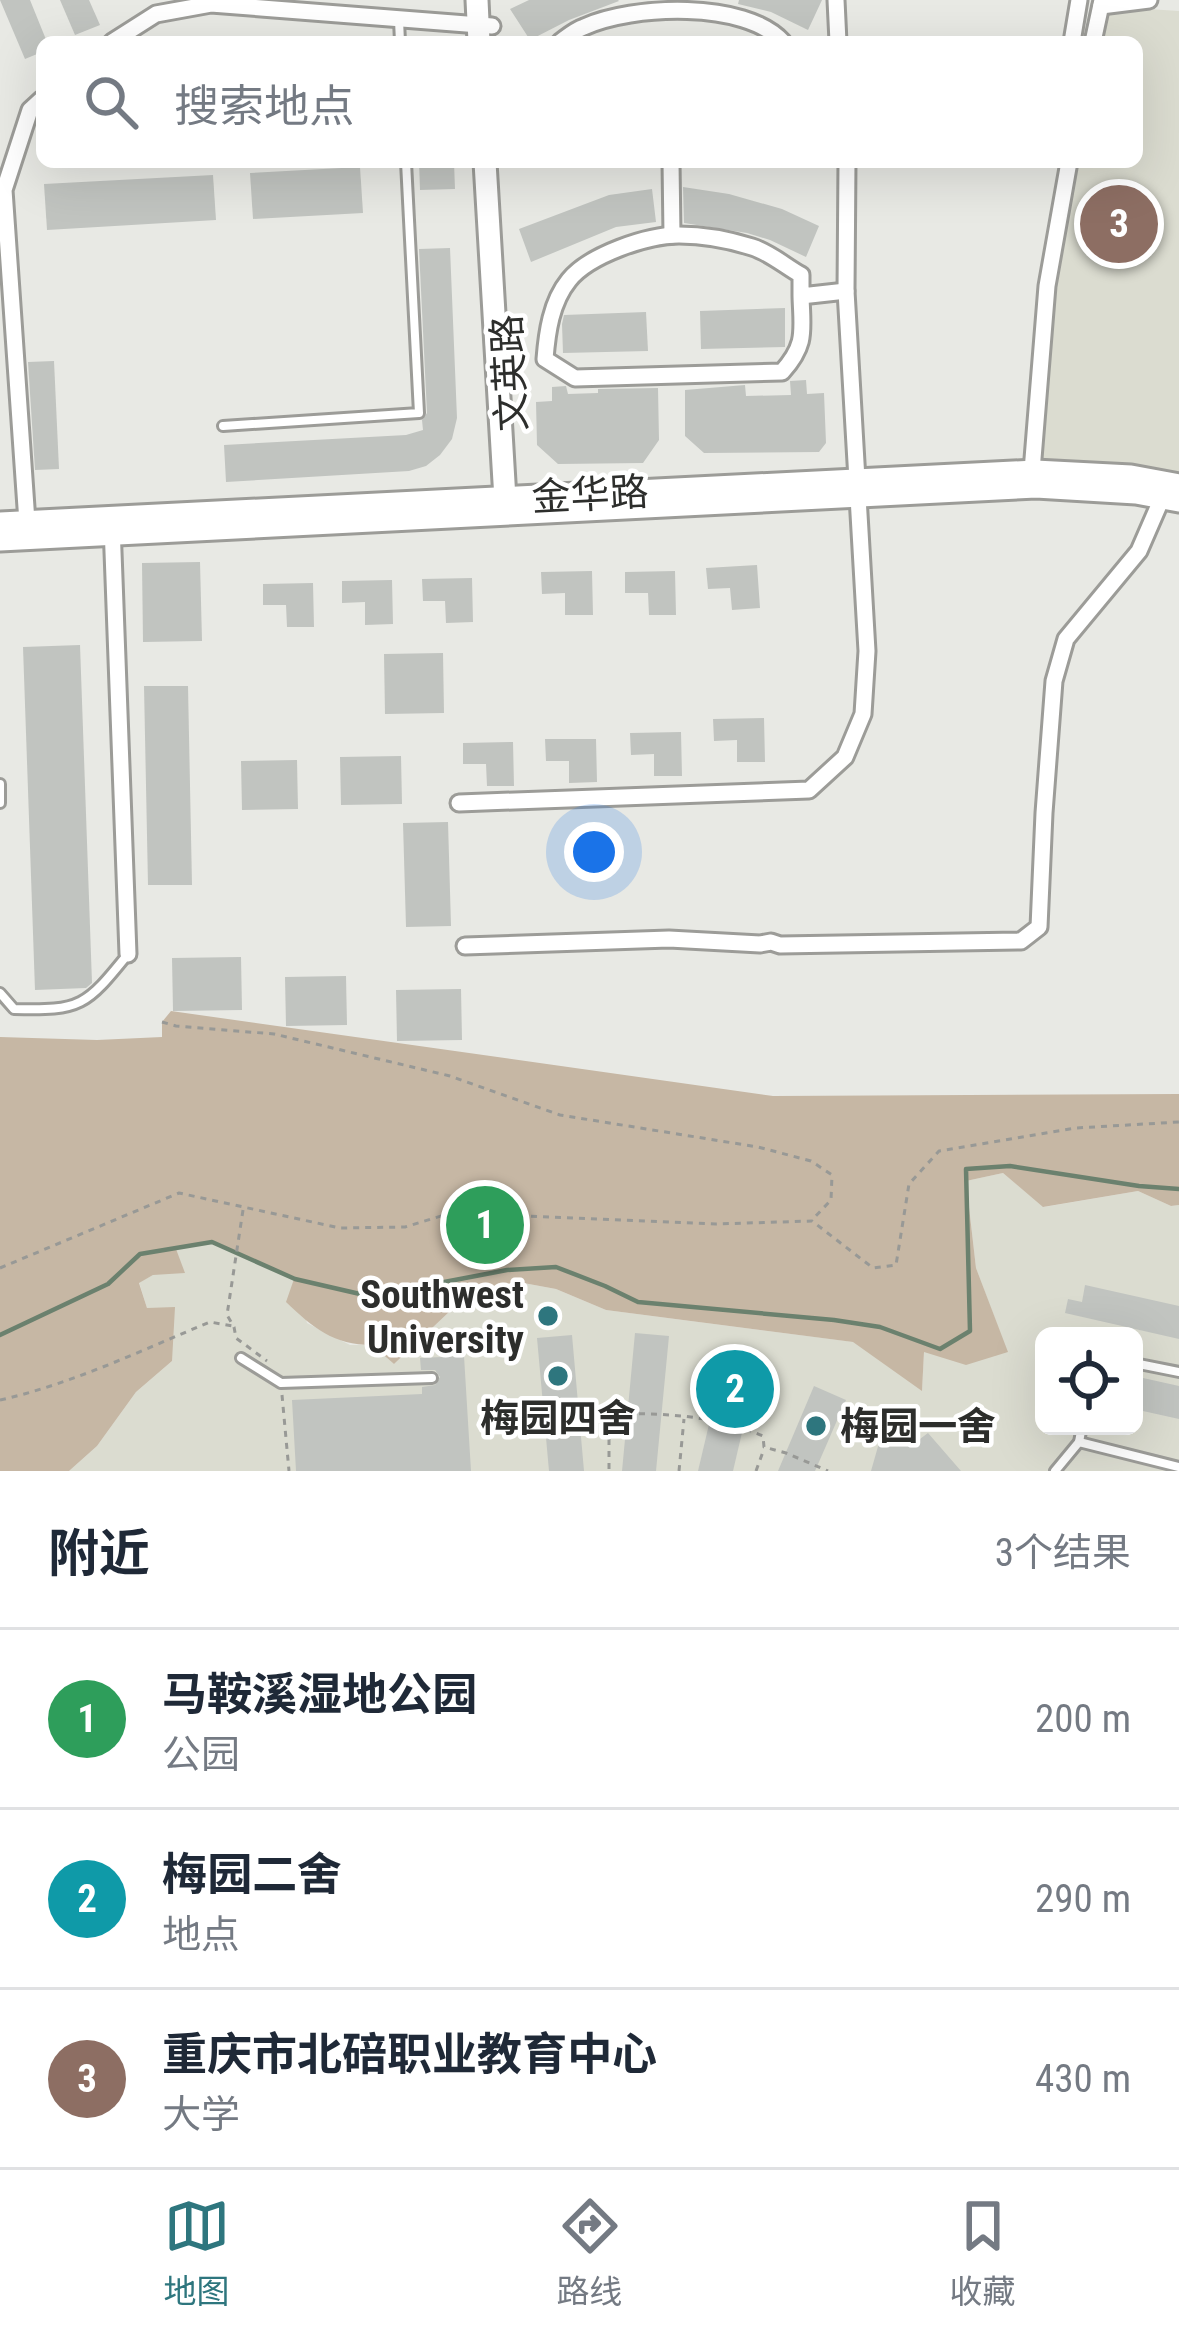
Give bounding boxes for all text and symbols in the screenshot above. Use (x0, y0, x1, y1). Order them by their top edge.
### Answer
search box (36, 36, 1143, 168)
icon: search (78, 69, 144, 135)
text: 搜索地点 (174, 80, 354, 133)
pin: 3 (1080, 179, 1158, 269)
street label: 文英路 (484, 313, 536, 433)
street label: 金华路 (530, 469, 650, 521)
your location (564, 822, 624, 882)
pin: 1 (446, 1180, 524, 1270)
place label: Southwest University (360, 1272, 525, 1363)
marker: Southwest University (535, 1303, 561, 1329)
map controls (1035, 1327, 1143, 1435)
button: locate (1035, 1327, 1143, 1435)
pin: 2 (696, 1344, 774, 1434)
marker: 梅园四舍 (545, 1363, 571, 1389)
place label: 梅园四舍 (480, 1396, 636, 1442)
place label: 梅园一舍 (840, 1404, 996, 1450)
marker: 梅园一舍 (803, 1413, 829, 1439)
text: 附近 (48, 1524, 150, 1583)
text: 3个结果 (995, 1530, 1131, 1576)
text: 马鞍溪湿地公园 (162, 1668, 477, 1721)
text: 1 (77, 1696, 97, 1742)
text: 200 m (1035, 1696, 1131, 1742)
text: 公园 (162, 1732, 240, 1778)
text: 梅园二舍 (162, 1848, 342, 1901)
text: 2 (77, 1876, 97, 1922)
text: 290 m (1035, 1876, 1131, 1922)
text: 地点 (162, 1912, 240, 1958)
text: 重庆市北碚职业教育中心 (162, 2028, 657, 2081)
text: 3 (77, 2056, 97, 2102)
text: 430 m (1035, 2056, 1131, 2102)
text: 大学 (162, 2092, 240, 2138)
tab: 地图 (164, 2193, 230, 2313)
tab: 路线 (557, 2193, 623, 2313)
tab: 收藏 (950, 2193, 1016, 2313)

